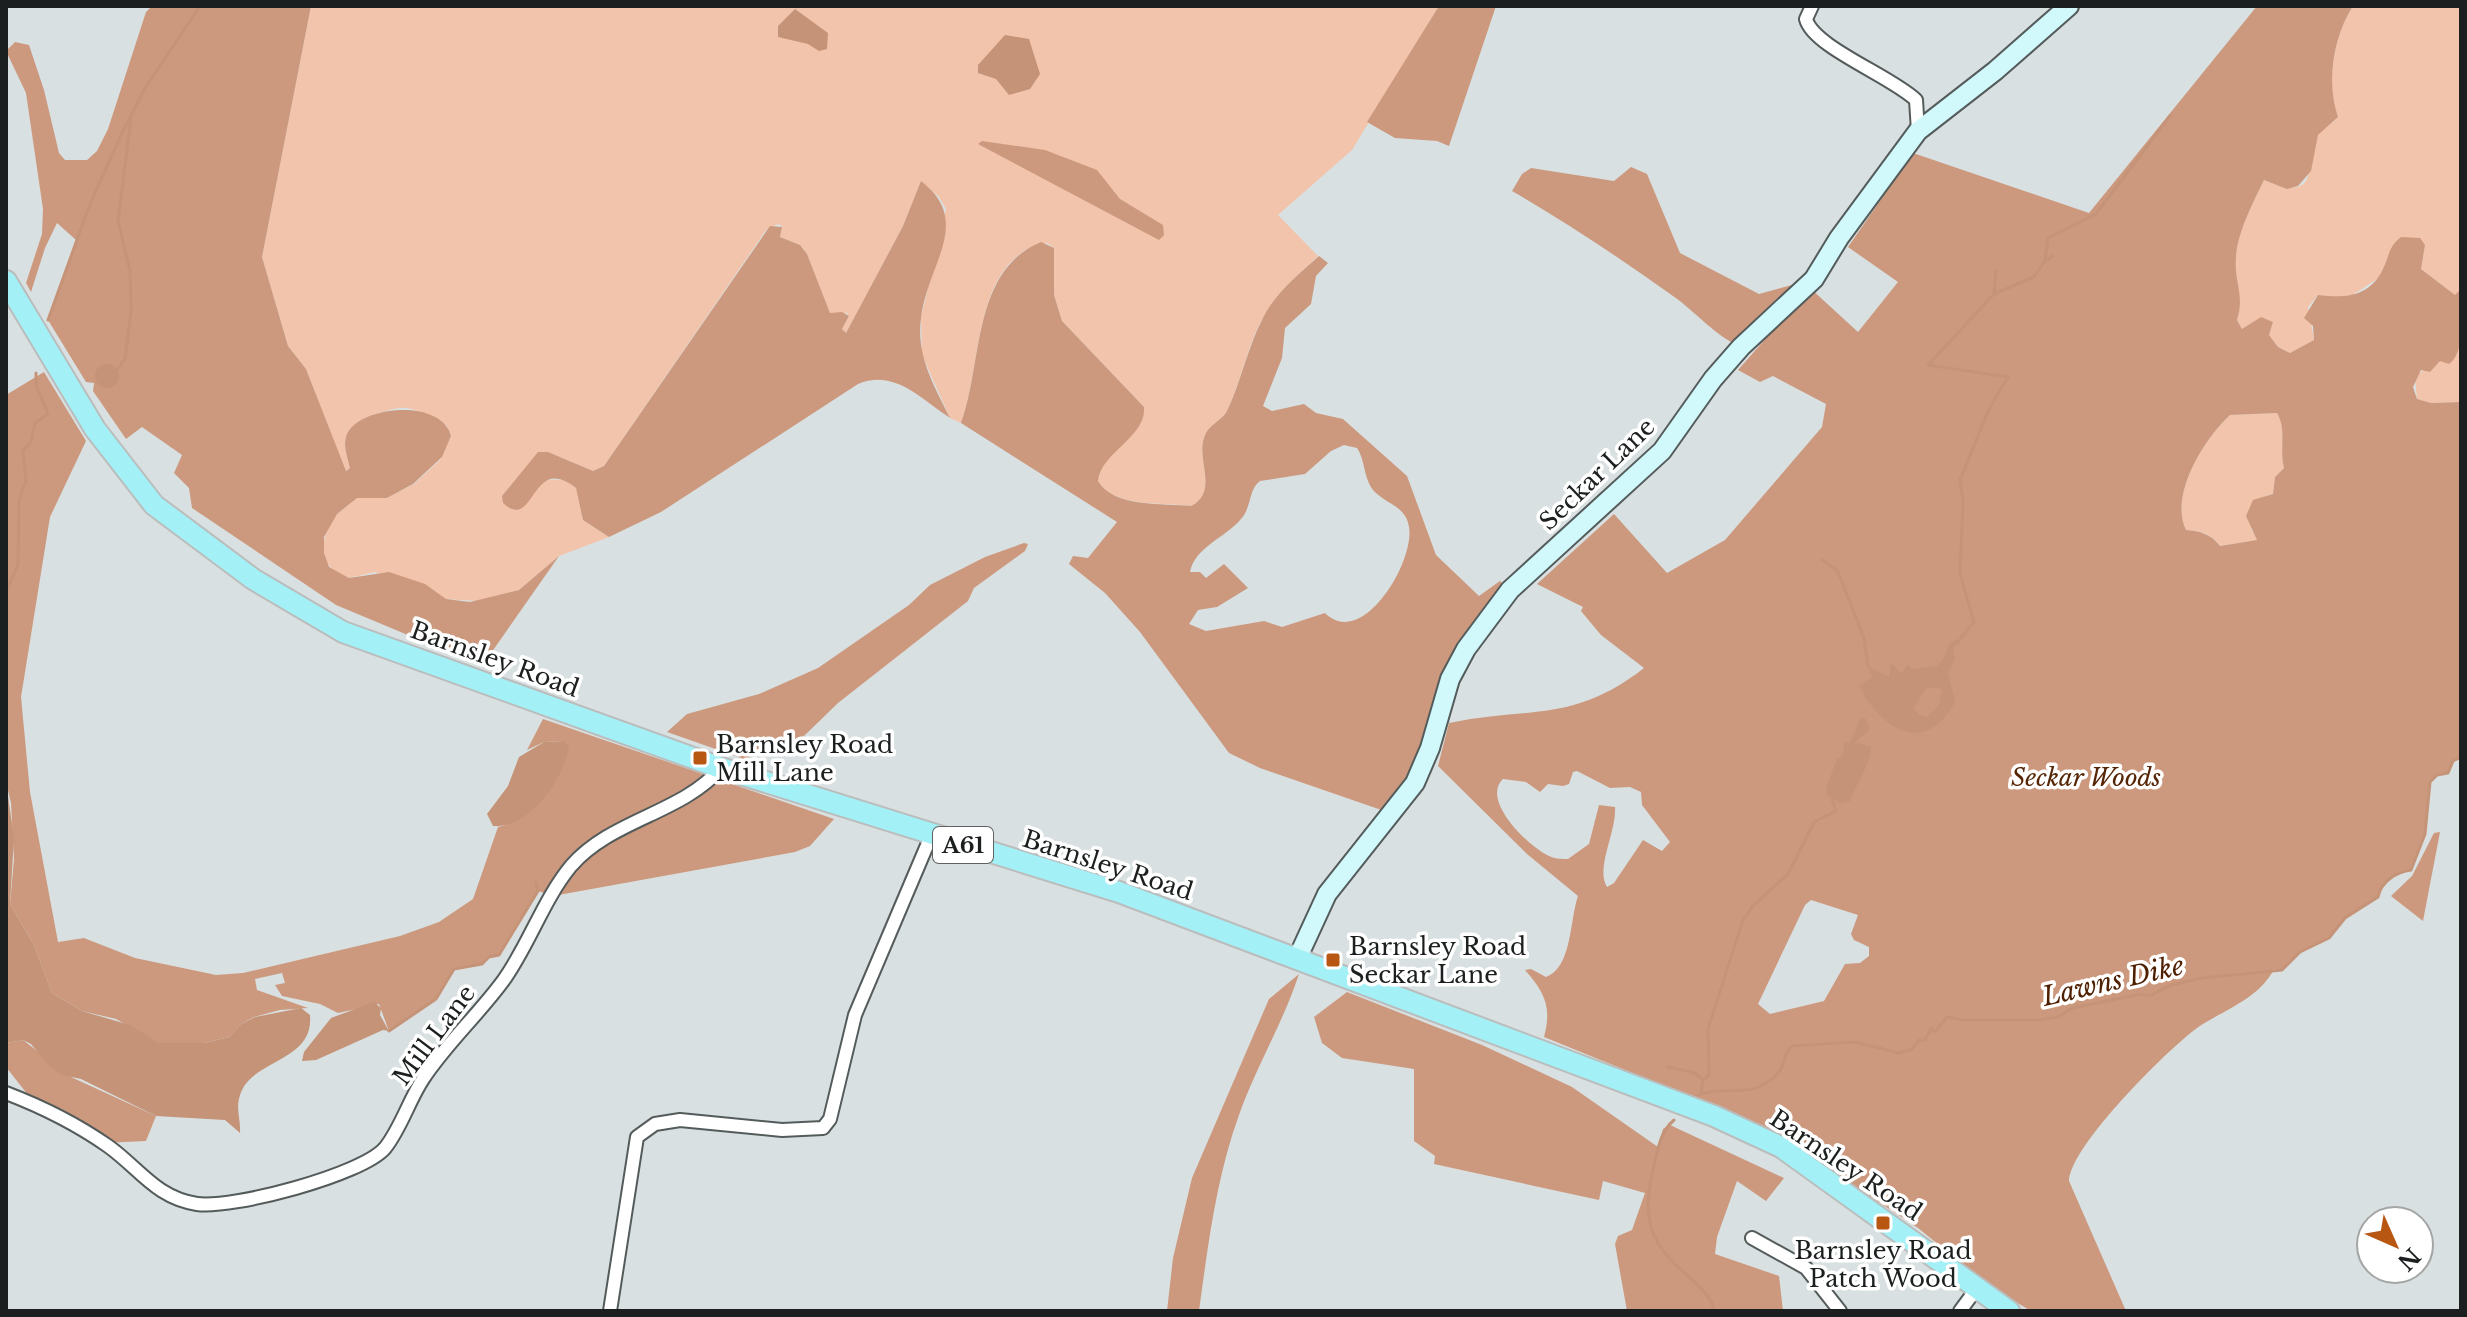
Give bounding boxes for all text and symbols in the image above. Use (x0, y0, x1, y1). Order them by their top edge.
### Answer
street label: Seckar Lane (1533, 412, 1661, 536)
street label: Barnsley Road (407, 615, 583, 703)
place label: Barnsley Road Mill Lane (716, 730, 893, 787)
marker: Barnsley Road Mill Lane (691, 749, 709, 767)
park label: Seckar Woods (2011, 763, 2161, 792)
street label: Barnsley Road (1019, 824, 1197, 906)
road number: A61 (933, 827, 993, 863)
place label: Barnsley Road Seckar Lane (1349, 932, 1526, 989)
water label: Lawns Dike (2038, 949, 2187, 1013)
marker: Barnsley Road Seckar Lane (1324, 951, 1342, 969)
street label: Mill Lane (387, 979, 481, 1091)
street label: Barnsley Road (1764, 1103, 1928, 1227)
north arrow (2355, 1205, 2435, 1285)
marker: Barnsley Road Patch Wood (1874, 1214, 1892, 1232)
place label: Barnsley Road Patch Wood (1794, 1236, 1972, 1293)
text: N (2392, 1242, 2426, 1276)

